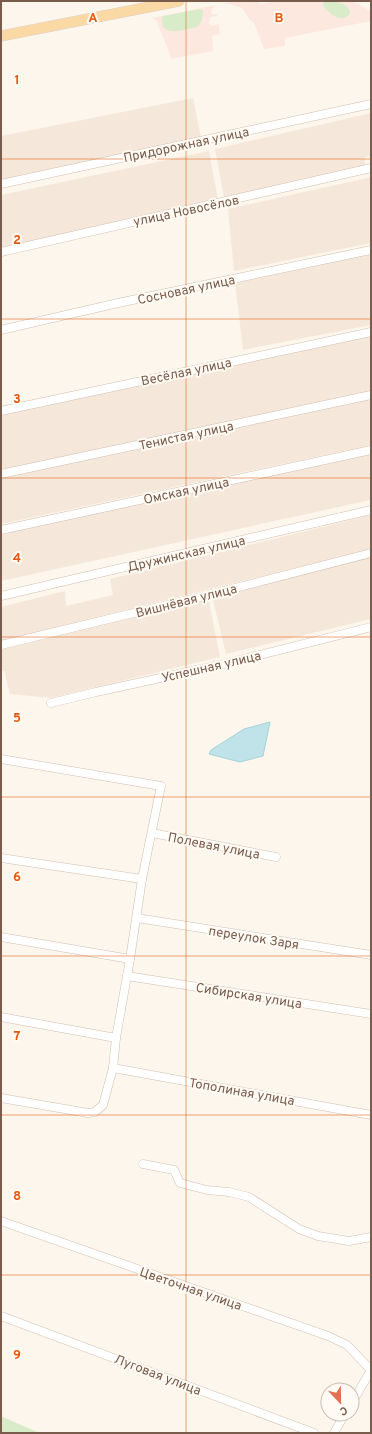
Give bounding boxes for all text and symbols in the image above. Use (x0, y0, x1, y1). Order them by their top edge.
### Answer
text: A (88, 11, 98, 27)
text: B (275, 11, 284, 27)
text: 1 (14, 73, 20, 89)
street label: Придорожная улица (122, 125, 251, 167)
street label: улица Новосёлов (132, 193, 241, 231)
text: 2 (13, 233, 21, 249)
street label: Сосновая улица (136, 273, 237, 309)
street label: Весёлая улица (140, 356, 233, 390)
text: 3 (13, 392, 21, 408)
street label: Тенистая улица (138, 419, 235, 455)
street label: Омская улица (142, 475, 231, 509)
street label: Дружинская улица (126, 534, 247, 576)
text: 4 (13, 551, 21, 567)
street label: Вишнёвая улица (134, 582, 239, 622)
street label: Успешная улица (160, 649, 263, 687)
text: 5 (13, 711, 21, 727)
street label: Полевая улица (166, 830, 261, 864)
text: 6 (13, 870, 21, 886)
street label: переулок Заря (207, 924, 300, 954)
street label: Сибирская улица (194, 981, 303, 1013)
text: 7 (14, 1029, 21, 1045)
street label: Тополиная улица (188, 1076, 296, 1110)
text: 8 (13, 1189, 21, 1205)
street label: Цветочная улица (137, 1265, 244, 1315)
text: 9 (13, 1348, 21, 1364)
street label: Луговая улица (112, 1352, 203, 1400)
north arrow (320, 1382, 360, 1422)
text: С (337, 1403, 349, 1418)

